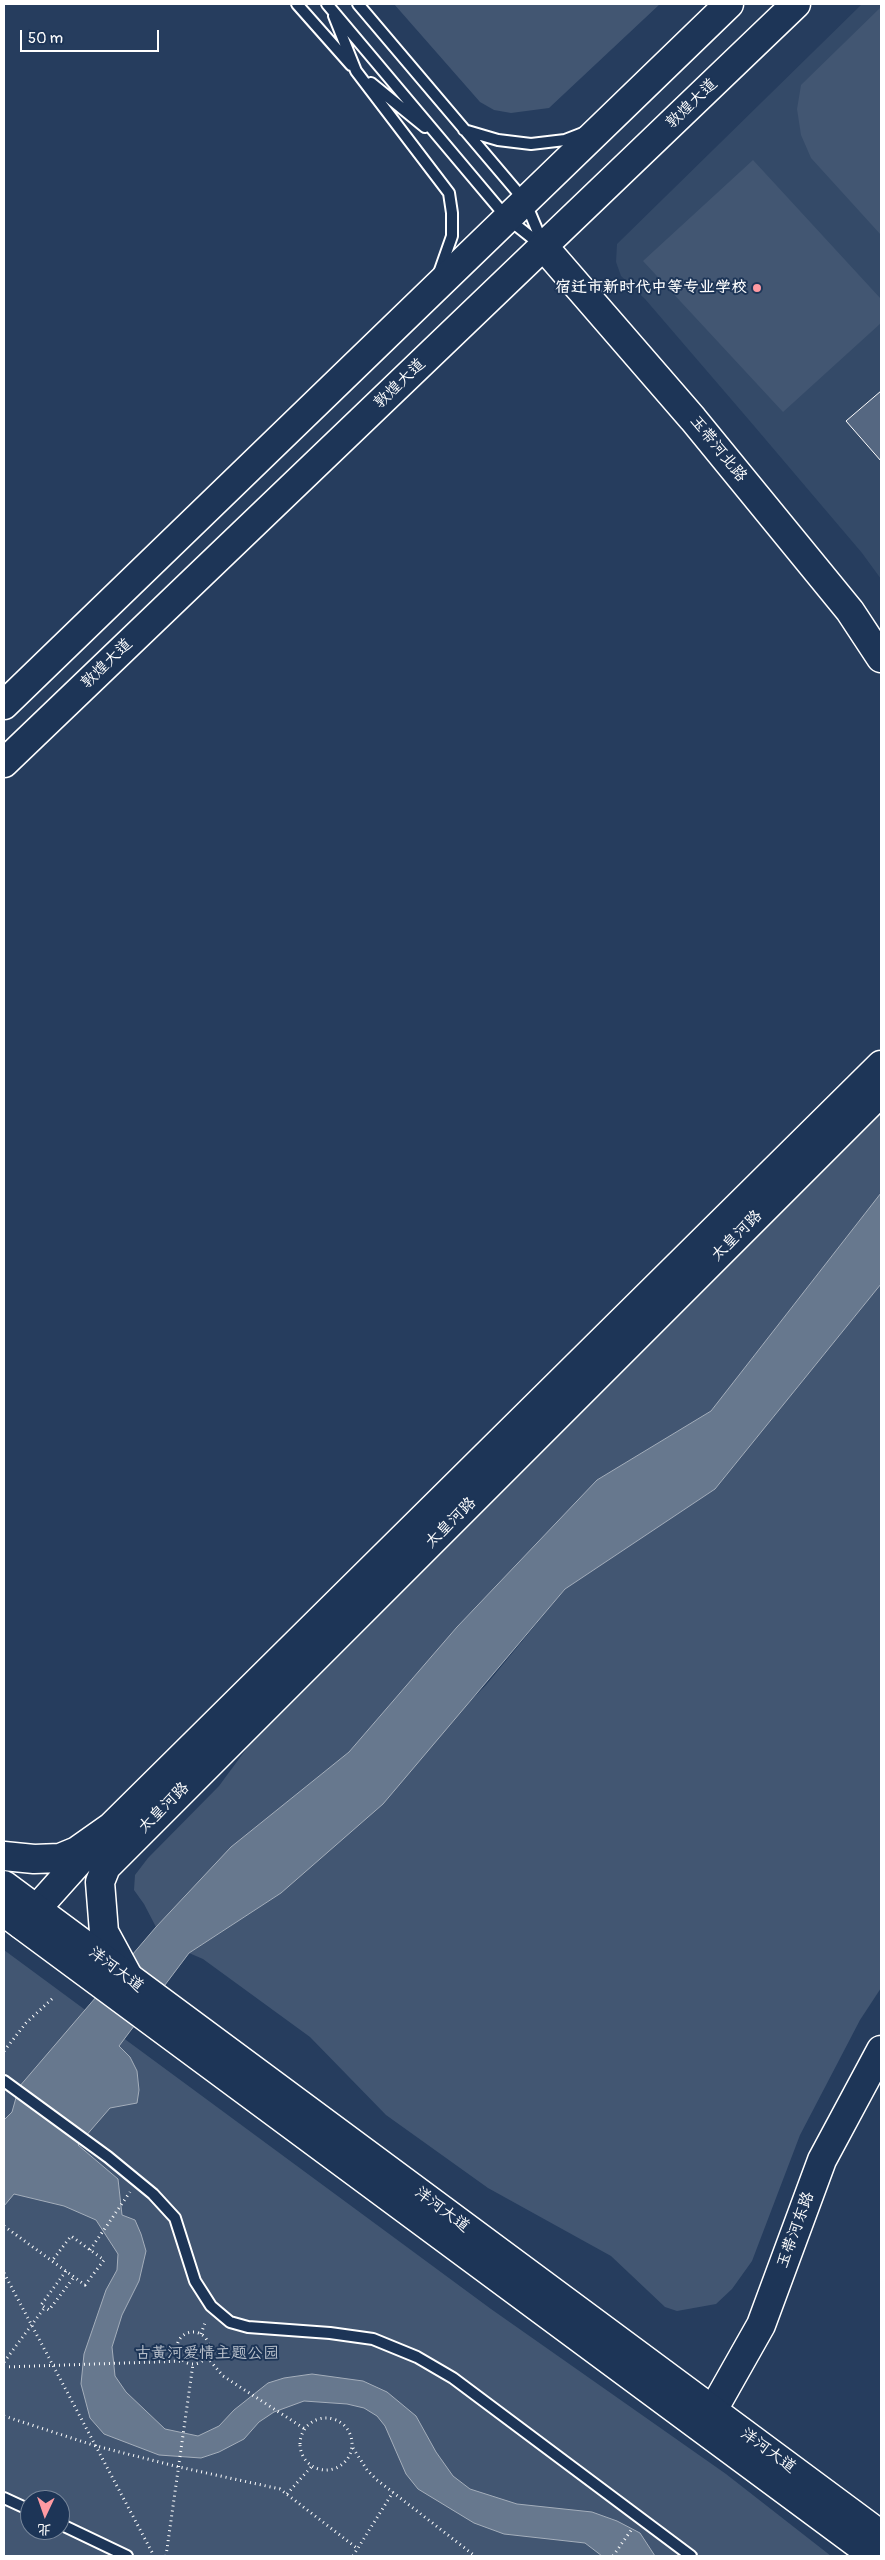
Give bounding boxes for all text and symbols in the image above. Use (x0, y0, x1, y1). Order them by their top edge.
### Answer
scale bar (22, 20, 161, 52)
text: 50 m (28, 29, 63, 48)
street label: 敦煌大道 (662, 75, 722, 133)
place label: 宿迁市新时代中等专业学校 (555, 278, 747, 298)
marker: 宿迁市新时代中等专业学校 (751, 282, 763, 294)
street label: 敦煌大道 (370, 355, 430, 413)
street label: 玉带河北路 (685, 412, 751, 486)
street label: 敦煌大道 (77, 635, 137, 693)
street label: 太皇河路 (708, 1207, 766, 1265)
street label: 太皇河路 (422, 1494, 480, 1552)
street label: 太皇河路 (135, 1779, 193, 1837)
street label: 洋河大道 (85, 1943, 147, 1997)
street label: 洋河大道 (411, 2183, 473, 2237)
street label: 玉带河东路 (773, 2189, 819, 2271)
park label: 古黄河爱情主题公园 (135, 2344, 279, 2364)
street label: 洋河大道 (736, 2424, 800, 2478)
north arrow (20, 2490, 70, 2540)
text: 北 (37, 2521, 52, 2538)

